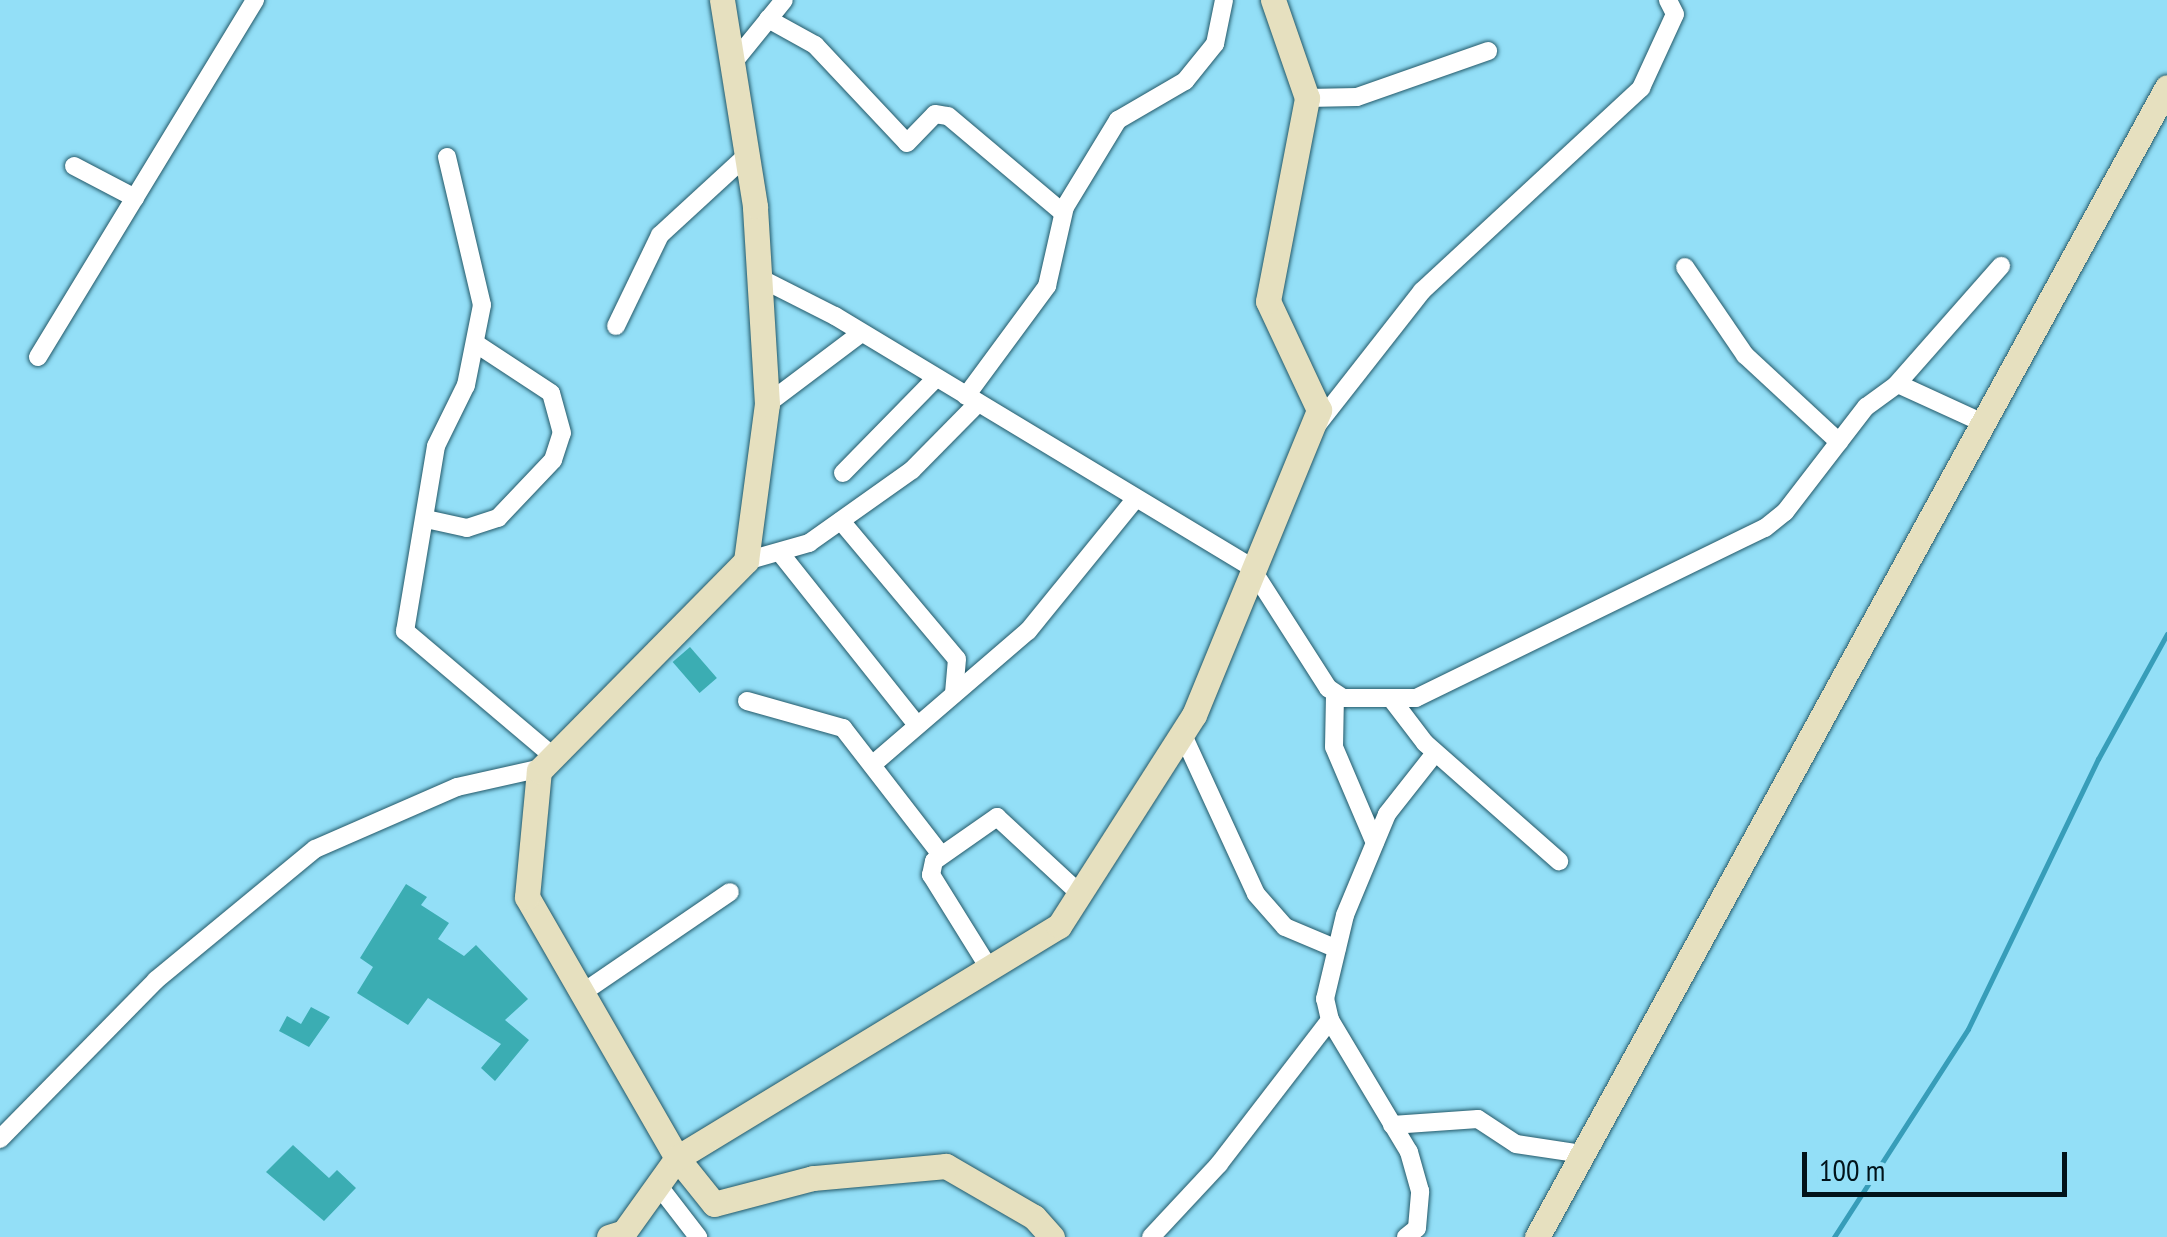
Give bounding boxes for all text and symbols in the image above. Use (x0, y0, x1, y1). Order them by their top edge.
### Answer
scale bar (1807, 1132, 2072, 1194)
text: 100 m (1819, 1150, 1885, 1189)

